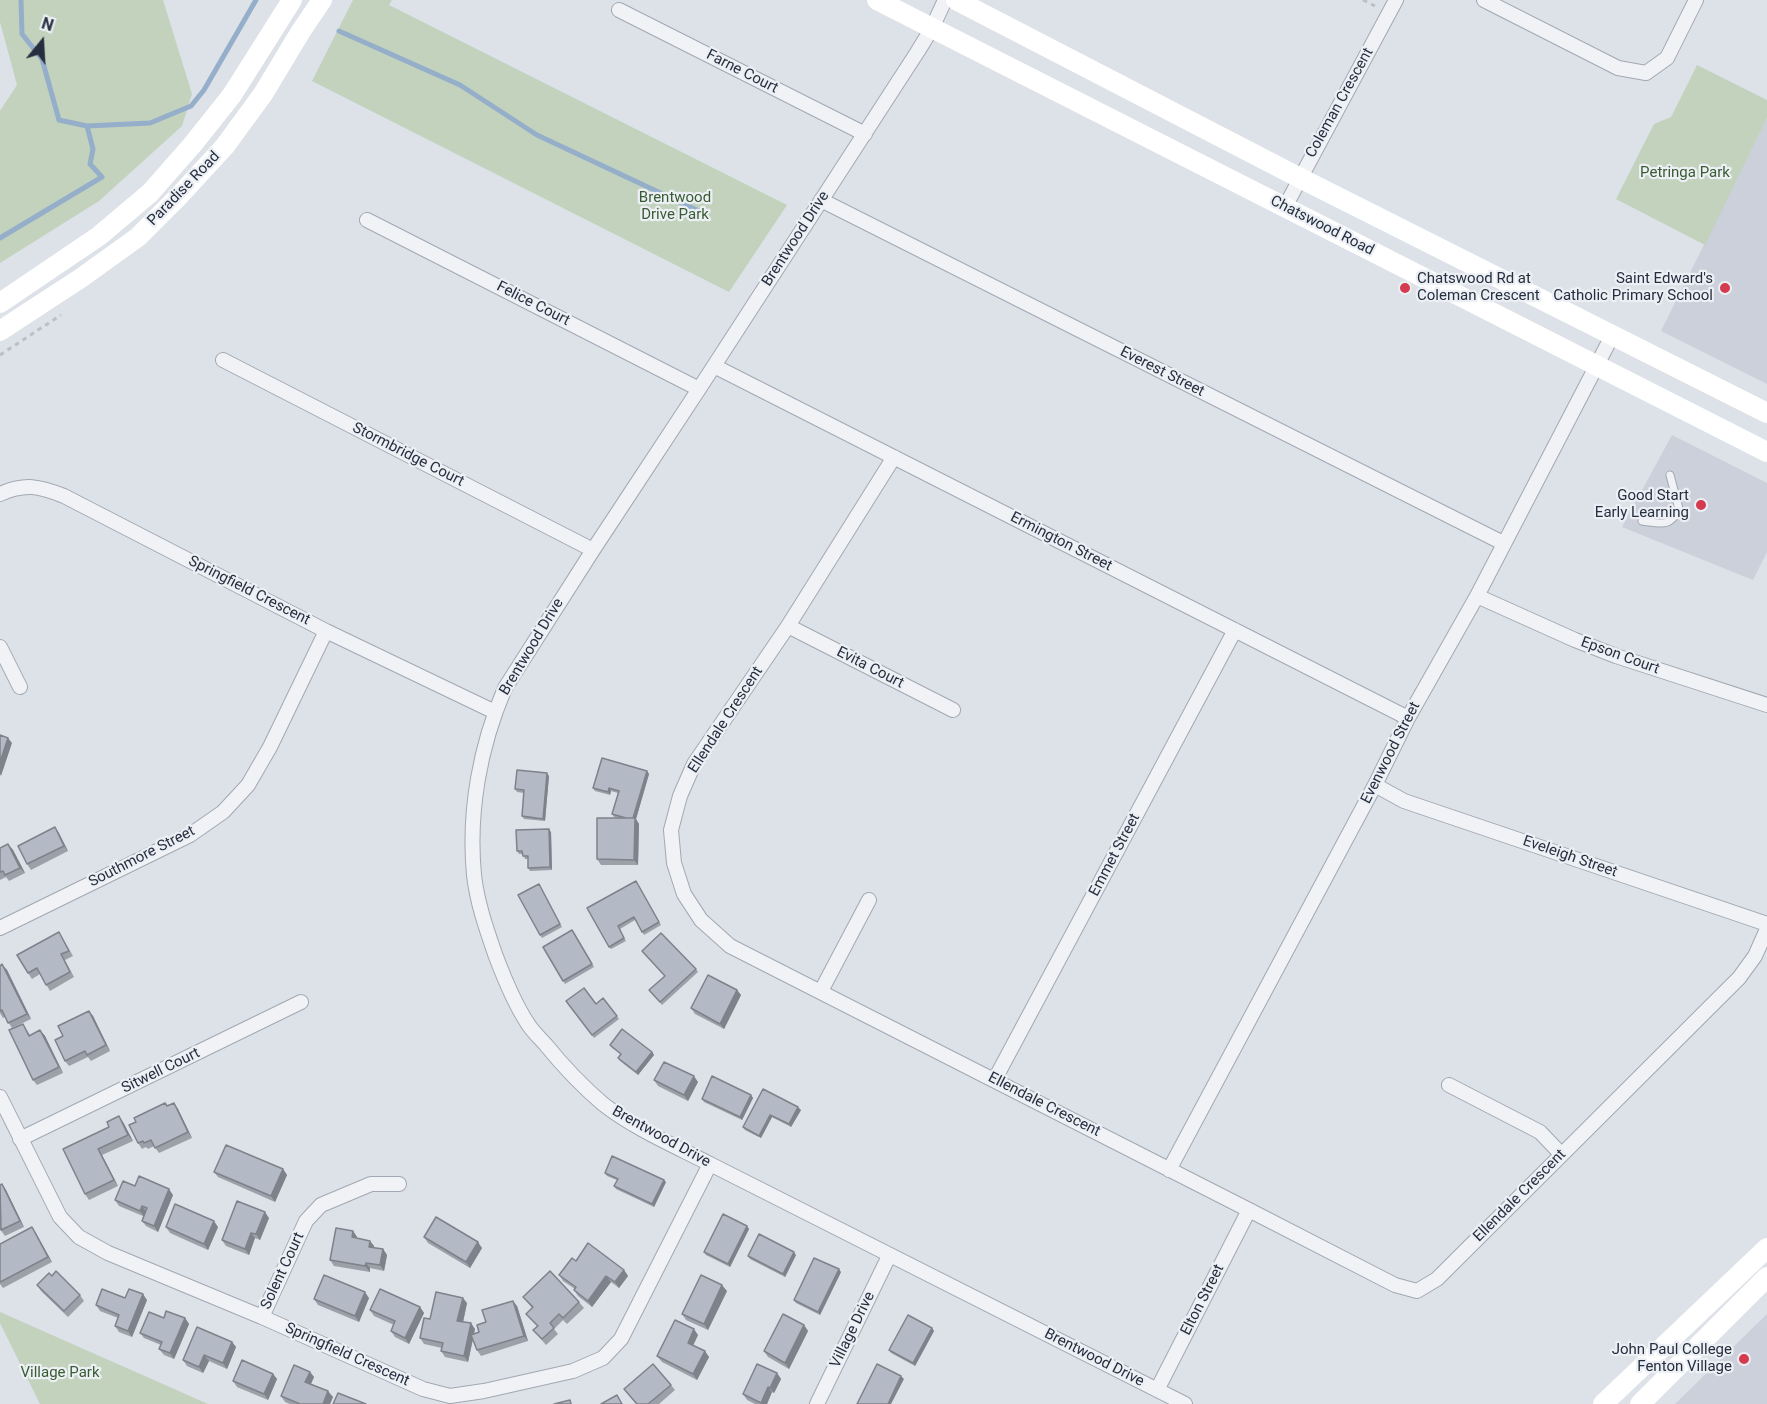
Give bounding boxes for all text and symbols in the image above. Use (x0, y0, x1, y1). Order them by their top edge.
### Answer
north arrow (12, 12, 72, 72)
text: N (39, 14, 56, 35)
street label: Coleman Crescent (1302, 45, 1378, 161)
street label: Farne Court (703, 46, 781, 98)
street label: Paradise Road (144, 148, 224, 230)
park label: Petringa Park (1640, 164, 1730, 182)
street label: Brentwood Drive (759, 188, 833, 290)
park label: Brentwood Drive Park (639, 189, 711, 224)
street label: Chatswood Road (1267, 192, 1377, 260)
place label: Chatswood Rd at Coleman Crescent (1417, 270, 1540, 305)
place label: Saint Edward's Catholic Primary School (1553, 270, 1713, 305)
street label: Felice Court (493, 278, 573, 330)
marker: Chatswood Rd at Coleman Crescent (1398, 281, 1412, 295)
marker: Saint Edward's Catholic Primary School (1718, 281, 1732, 295)
street label: Everest Street (1117, 343, 1207, 401)
street label: Stormbridge Court (349, 419, 467, 491)
place label: Good Start Early Learning (1595, 487, 1689, 522)
marker: Good Start Early Learning (1694, 498, 1708, 512)
street label: Ermington Street (1007, 509, 1115, 575)
street label: Springfield Crescent (185, 553, 313, 629)
street label: Brentwood Drive (496, 595, 568, 699)
street label: Epson Court (1578, 633, 1662, 679)
street label: Evita Court (833, 643, 907, 693)
street label: Ellendale Crescent (685, 663, 767, 777)
street label: Evenwood Street (1358, 699, 1424, 807)
street label: Emmet Street (1086, 811, 1144, 899)
street label: Southmore Street (86, 822, 198, 892)
street label: Eveleigh Street (1520, 832, 1620, 882)
street label: Sitwell Court (119, 1044, 203, 1098)
street label: Ellendale Crescent (985, 1069, 1103, 1141)
street label: Brentwood Drive (609, 1103, 713, 1171)
street label: Ellendale Crescent (1470, 1146, 1570, 1246)
street label: Solent Court (257, 1230, 309, 1312)
street label: Elton Street (1177, 1262, 1229, 1338)
street label: Village Drive (827, 1289, 879, 1371)
street label: Springfield Crescent (282, 1319, 412, 1391)
street label: Brentwood Drive (1041, 1325, 1147, 1391)
place label: John Paul College Fenton Village (1612, 1341, 1732, 1376)
marker: John Paul College Fenton Village (1737, 1352, 1751, 1366)
park label: Village Park (21, 1364, 99, 1382)

